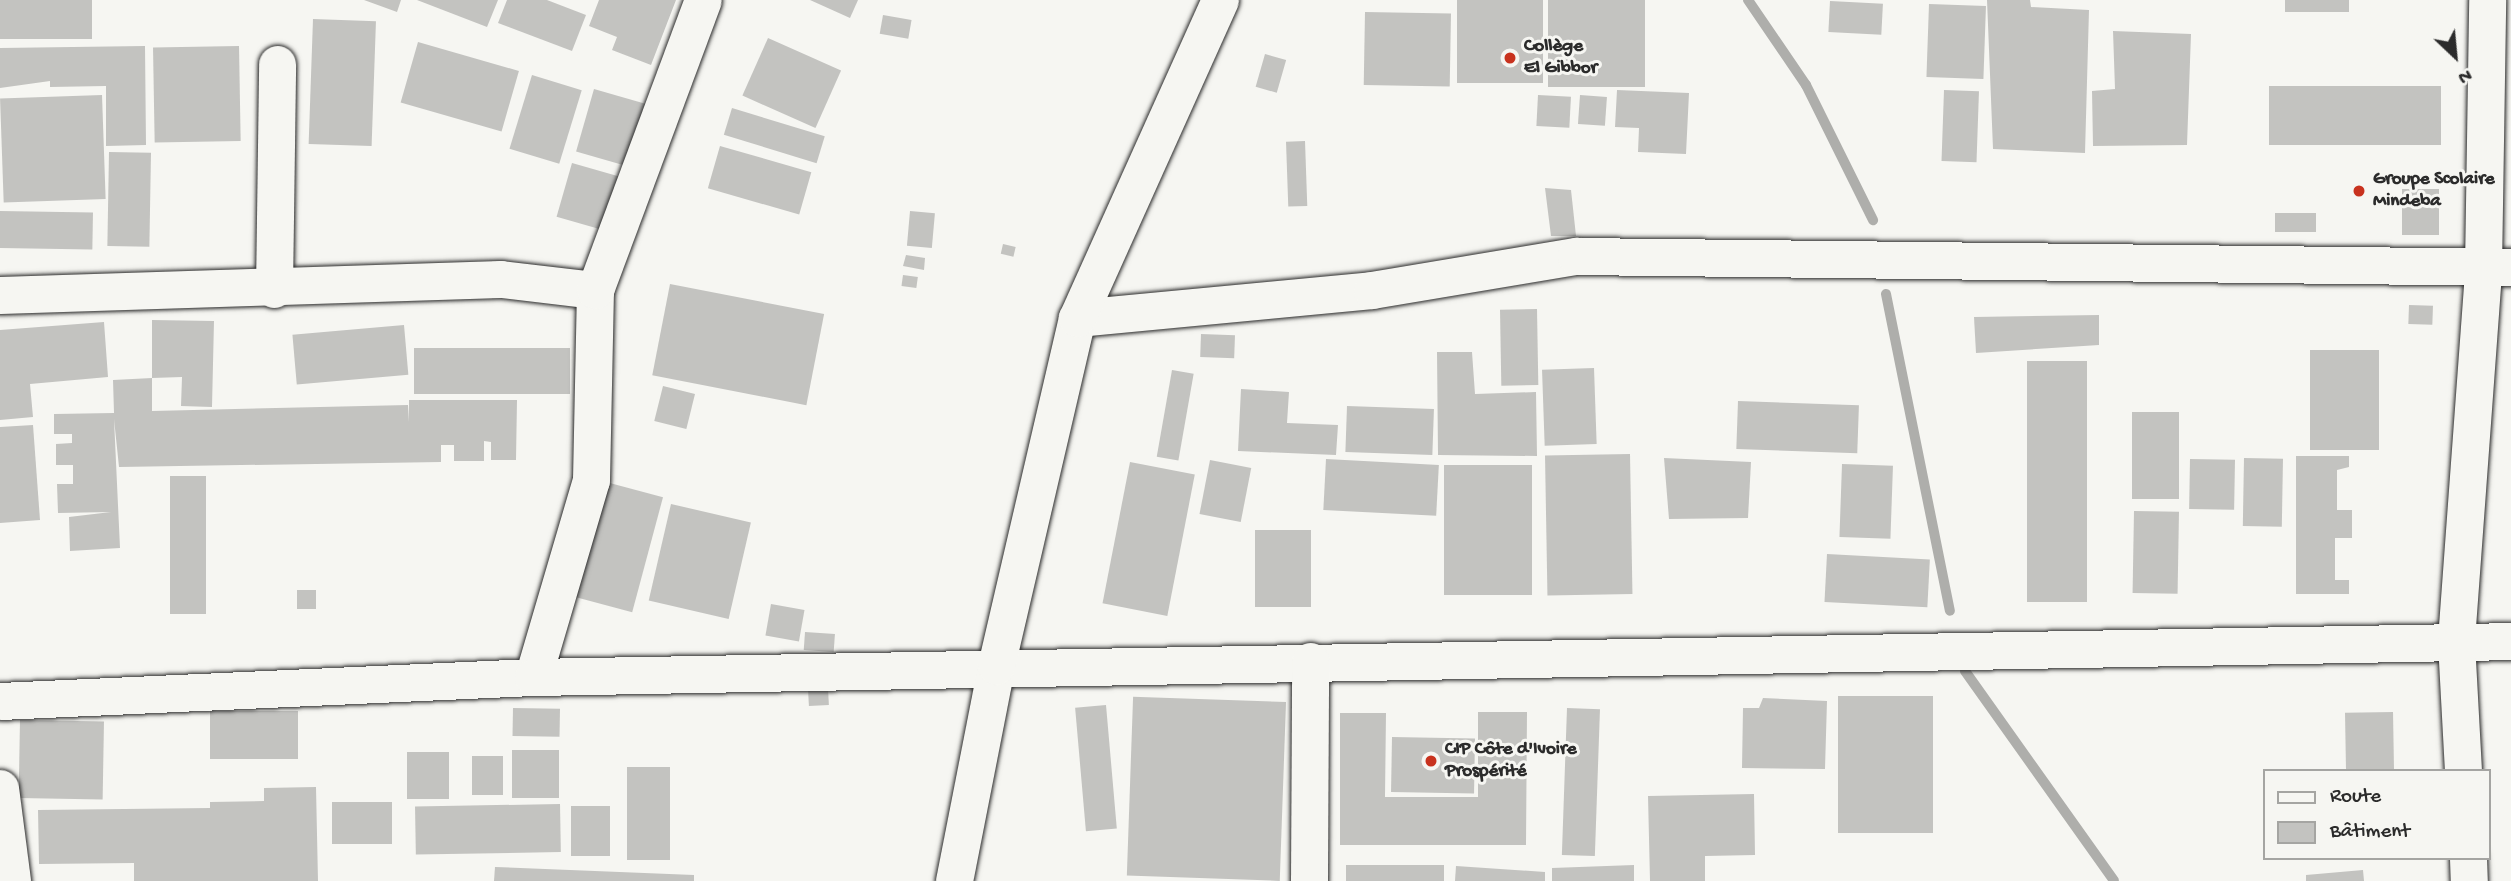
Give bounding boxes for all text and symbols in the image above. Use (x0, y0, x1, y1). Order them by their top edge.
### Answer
north arrow (2420, 21, 2490, 91)
place label: Collège El Gibbor (1524, 36, 1597, 80)
marker: Collège El Gibbor (1502, 50, 1518, 66)
text: N (2454, 62, 2475, 88)
place label: Groupe Scolaire Mindeba (2373, 169, 2495, 213)
marker: Groupe Scolaire Mindeba (2351, 183, 2367, 199)
place label: CIP Côte d'Ivoire Prospérité (1445, 739, 1576, 783)
marker: CIP Côte d'Ivoire Prospérité (1423, 753, 1439, 769)
legend (2262, 769, 2490, 860)
text: Route (2330, 785, 2381, 810)
text: Bâtiment (2330, 820, 2410, 845)

